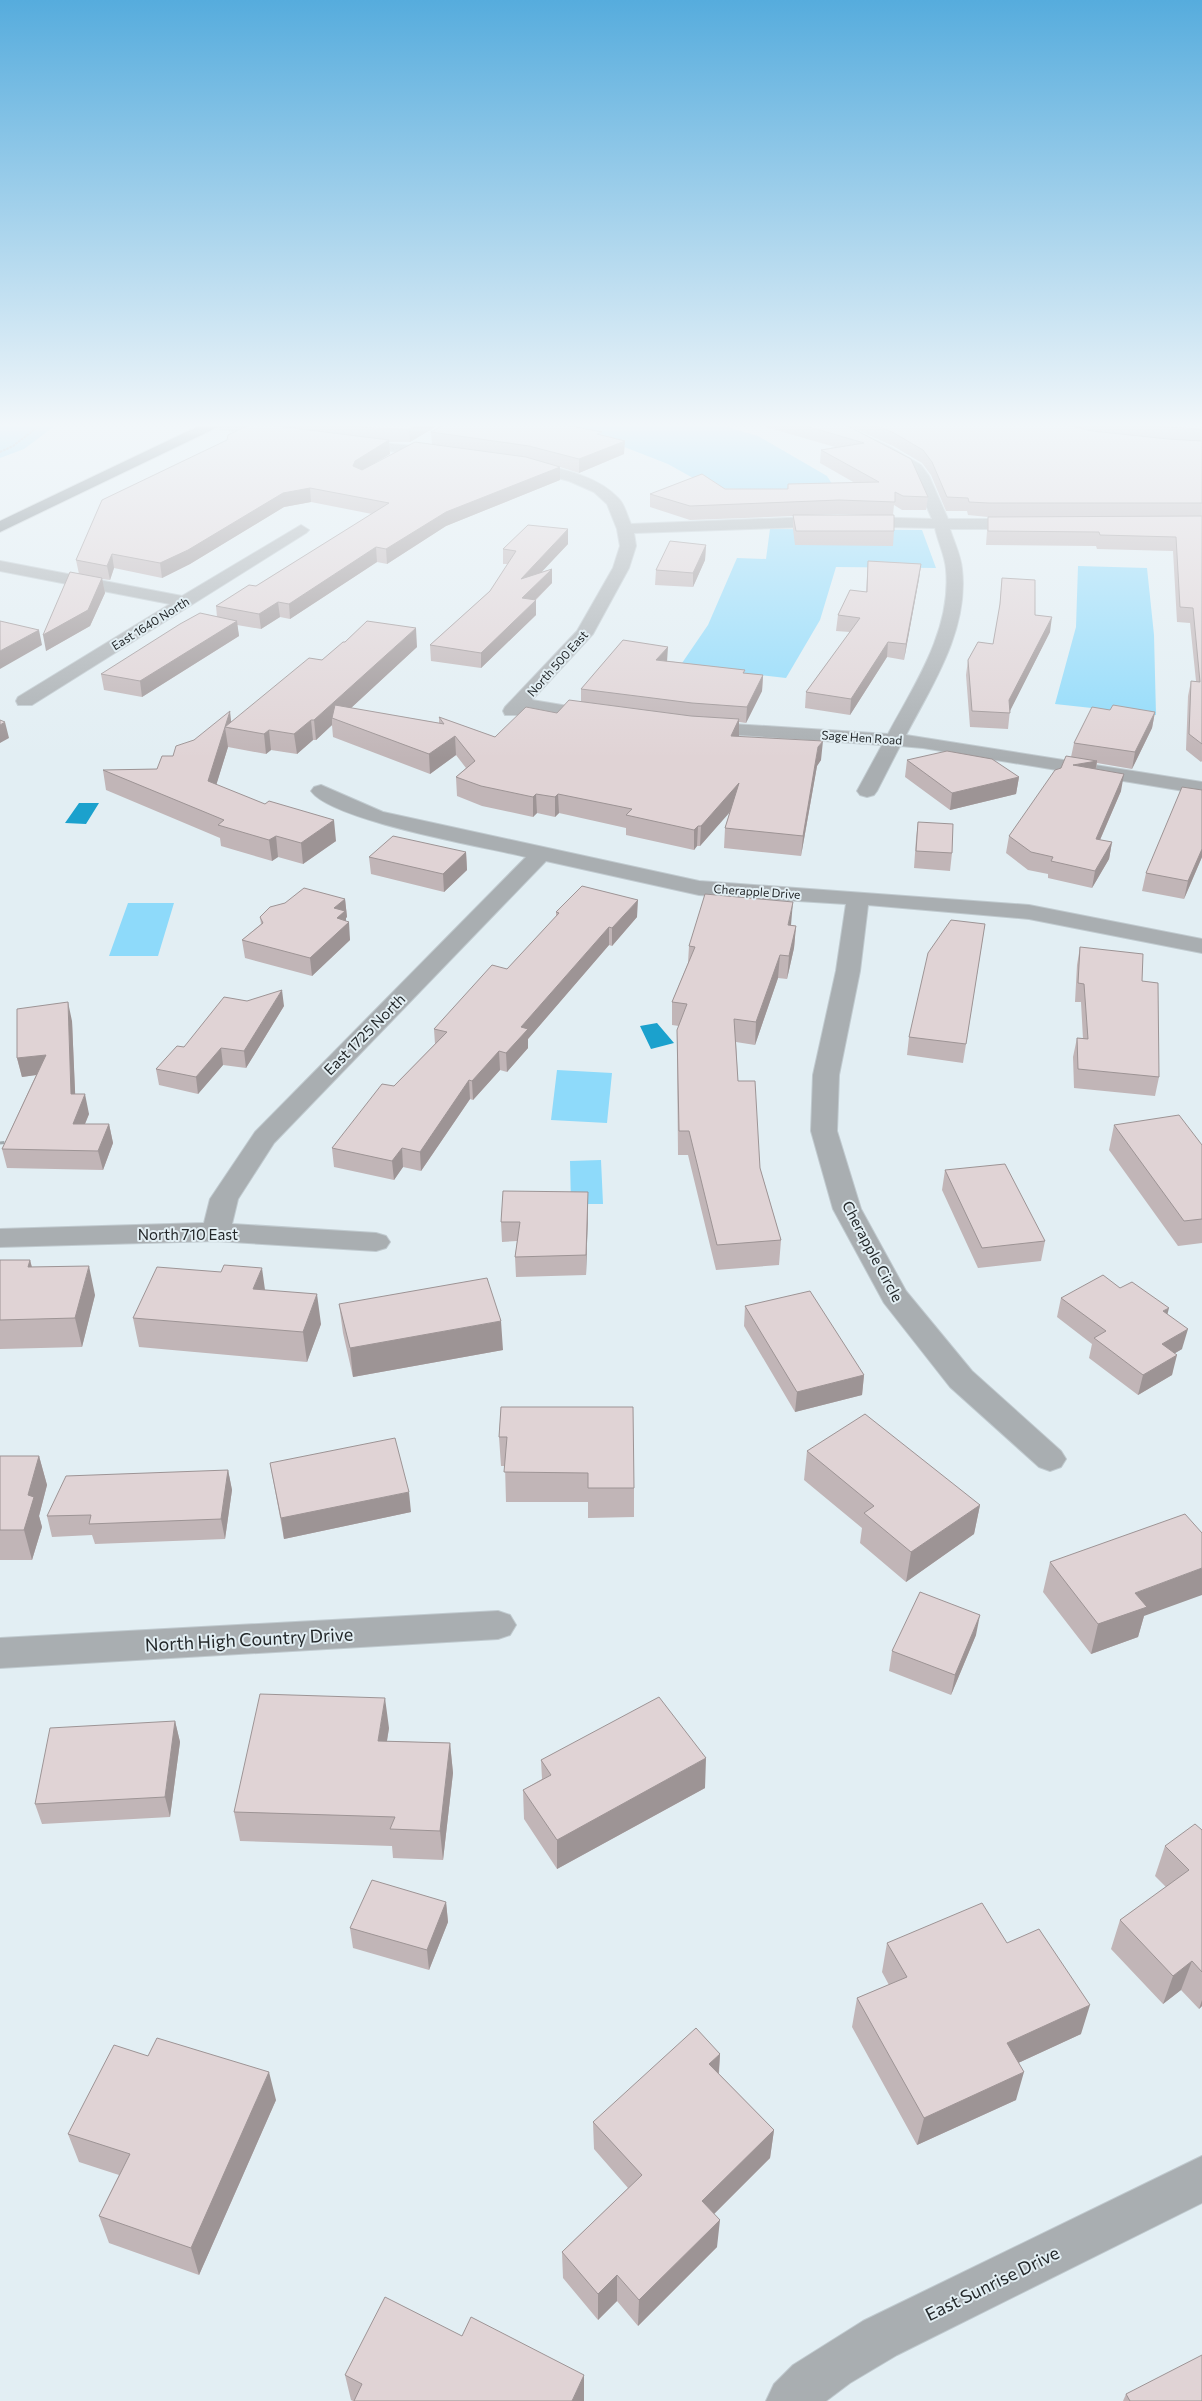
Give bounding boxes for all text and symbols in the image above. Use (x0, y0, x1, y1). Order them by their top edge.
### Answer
street label: East 1640 North (109, 594, 191, 652)
street label: North 500 East (524, 627, 590, 699)
street label: Sage Hen Road (821, 727, 903, 747)
street label: Cherapple Drive (713, 881, 801, 901)
street label: East 1725 North (320, 990, 408, 1078)
street label: Cherapple Circle (839, 1197, 907, 1305)
street label: North 710 East (138, 1225, 238, 1243)
street label: North High Country Drive (144, 1623, 354, 1655)
street label: East Sunrise Drive (921, 2241, 1063, 2325)

